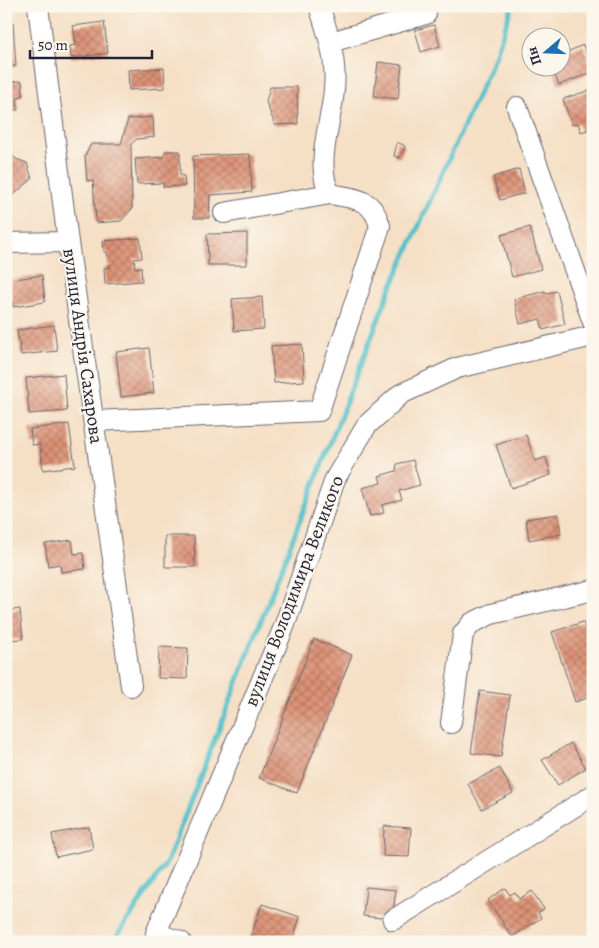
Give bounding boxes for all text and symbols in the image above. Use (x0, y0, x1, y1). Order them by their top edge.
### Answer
scale bar (30, 28, 152, 60)
north arrow (522, 28, 572, 78)
text: 50 m (38, 35, 68, 55)
text: Пн (522, 44, 546, 68)
street label: вулиця Андрія Сахарова (56, 247, 110, 446)
street label: вулиця Володимира Великого (238, 472, 350, 710)

